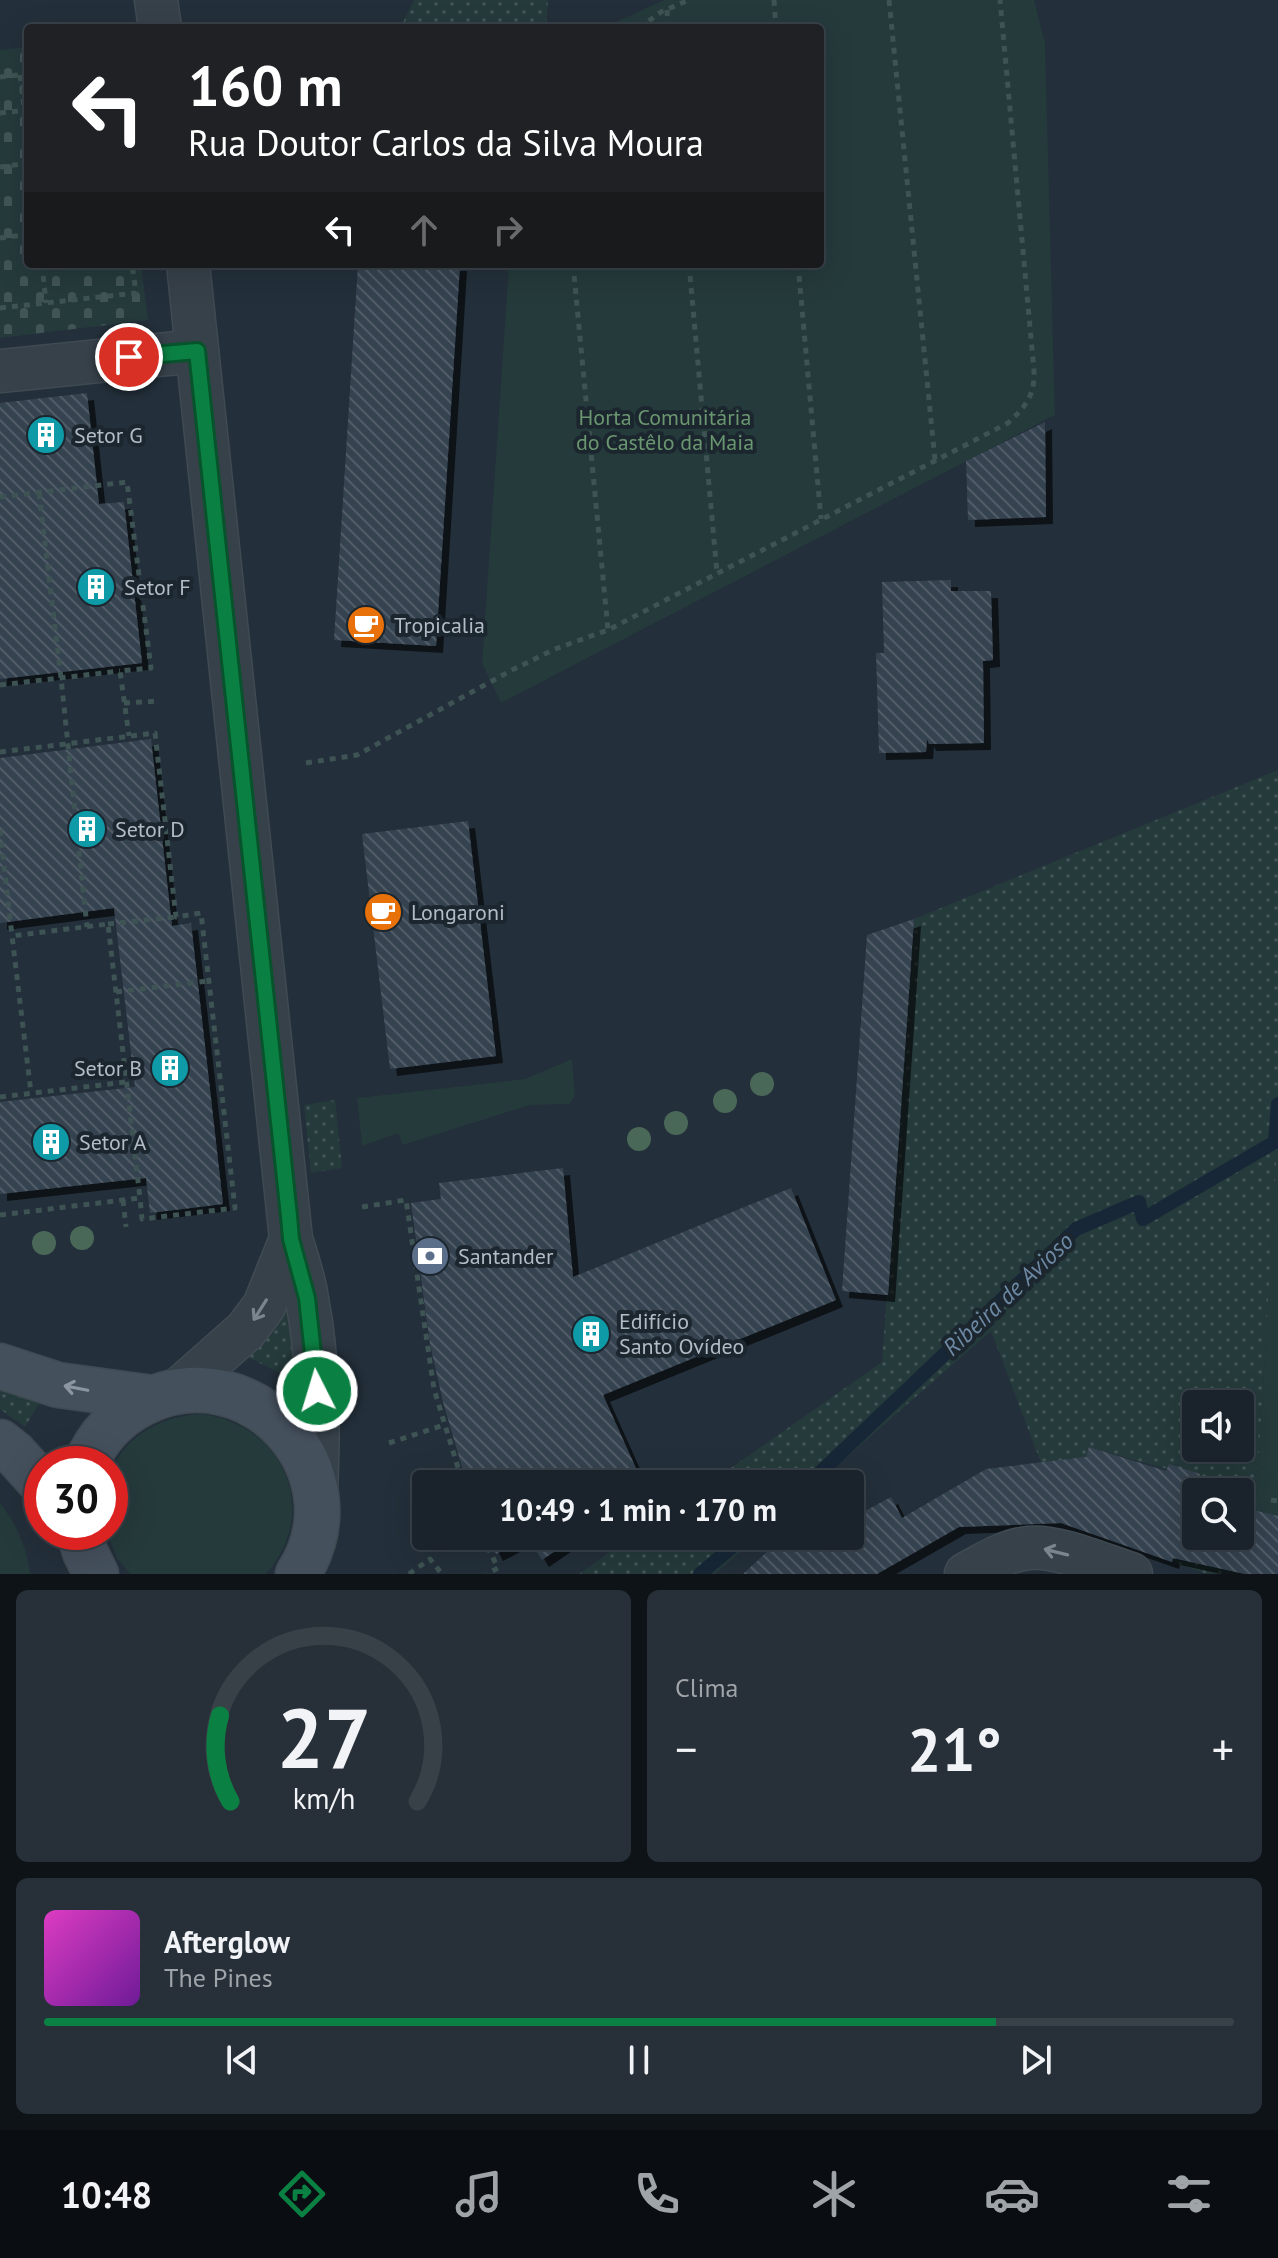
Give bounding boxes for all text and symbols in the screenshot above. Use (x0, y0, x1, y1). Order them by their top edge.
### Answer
text: 160 m (188, 49, 343, 121)
icon: left (56, 56, 160, 160)
text: Rua Doutor Carlos da Silva Moura (188, 119, 704, 166)
icon: left (318, 208, 362, 252)
icon: ahead (402, 208, 446, 252)
icon: right (486, 208, 530, 252)
pin (95, 323, 163, 391)
icon: arrive (107, 335, 151, 379)
park label: Horta Comunitária do Castêlo da Maia (576, 403, 754, 456)
building icon: Setor G (25, 414, 67, 456)
place label: Setor G (74, 421, 143, 449)
building icon: Setor F (75, 566, 117, 608)
place label: Setor F (124, 573, 191, 601)
cafe icon: Tropicalia (345, 604, 387, 646)
place label: Tropicalia (394, 611, 485, 639)
building icon: Setor D (66, 808, 108, 850)
place label: Setor D (115, 815, 185, 843)
cafe icon: Longaroni (362, 891, 404, 933)
place label: Longaroni (411, 898, 505, 926)
building icon: Setor B (149, 1047, 191, 1089)
place label: Setor B (74, 1054, 142, 1082)
building icon: Setor A (30, 1121, 72, 1163)
place label: Setor A (79, 1128, 147, 1156)
water label: Ribeira de Avioso (936, 1226, 1080, 1362)
bank icon: Santander (409, 1235, 451, 1277)
place label: Santander (458, 1242, 554, 1270)
one-way arrow (251, 1298, 267, 1321)
place label: Edifício Santo Ovídeo (619, 1307, 744, 1360)
building icon: Edifício Santo Ovídeo (570, 1313, 612, 1355)
position arrow (275, 1349, 359, 1433)
one-way arrow (64, 1380, 89, 1395)
map controls (1182, 1390, 1254, 1550)
button: sound (1182, 1390, 1254, 1462)
speed limit sign: 30 (24, 1446, 128, 1550)
button: search (1182, 1478, 1254, 1550)
text: 10:49 · 1 min · 170 m (499, 1490, 777, 1529)
one-way arrow (1044, 1543, 1070, 1558)
text: Clima (675, 1671, 738, 1704)
text: 27 (276, 1683, 371, 1791)
text: 21° (907, 1710, 1002, 1788)
text: − (675, 1720, 697, 1777)
text: + (1212, 1720, 1234, 1777)
text: km/h (292, 1780, 355, 1817)
text: Afterglow (164, 1922, 290, 1961)
text: The Pines (164, 1961, 273, 1994)
icon: previous (220, 2038, 264, 2082)
icon: pause (617, 2038, 661, 2082)
icon: next (1014, 2038, 1058, 2082)
icon: directions (274, 2166, 330, 2222)
icon: music (451, 2166, 507, 2222)
icon: phone (629, 2166, 685, 2222)
icon: climate (806, 2166, 862, 2222)
icon: car (984, 2166, 1040, 2222)
icon: filters (1161, 2166, 1217, 2222)
text: 10:48 (61, 2171, 152, 2218)

